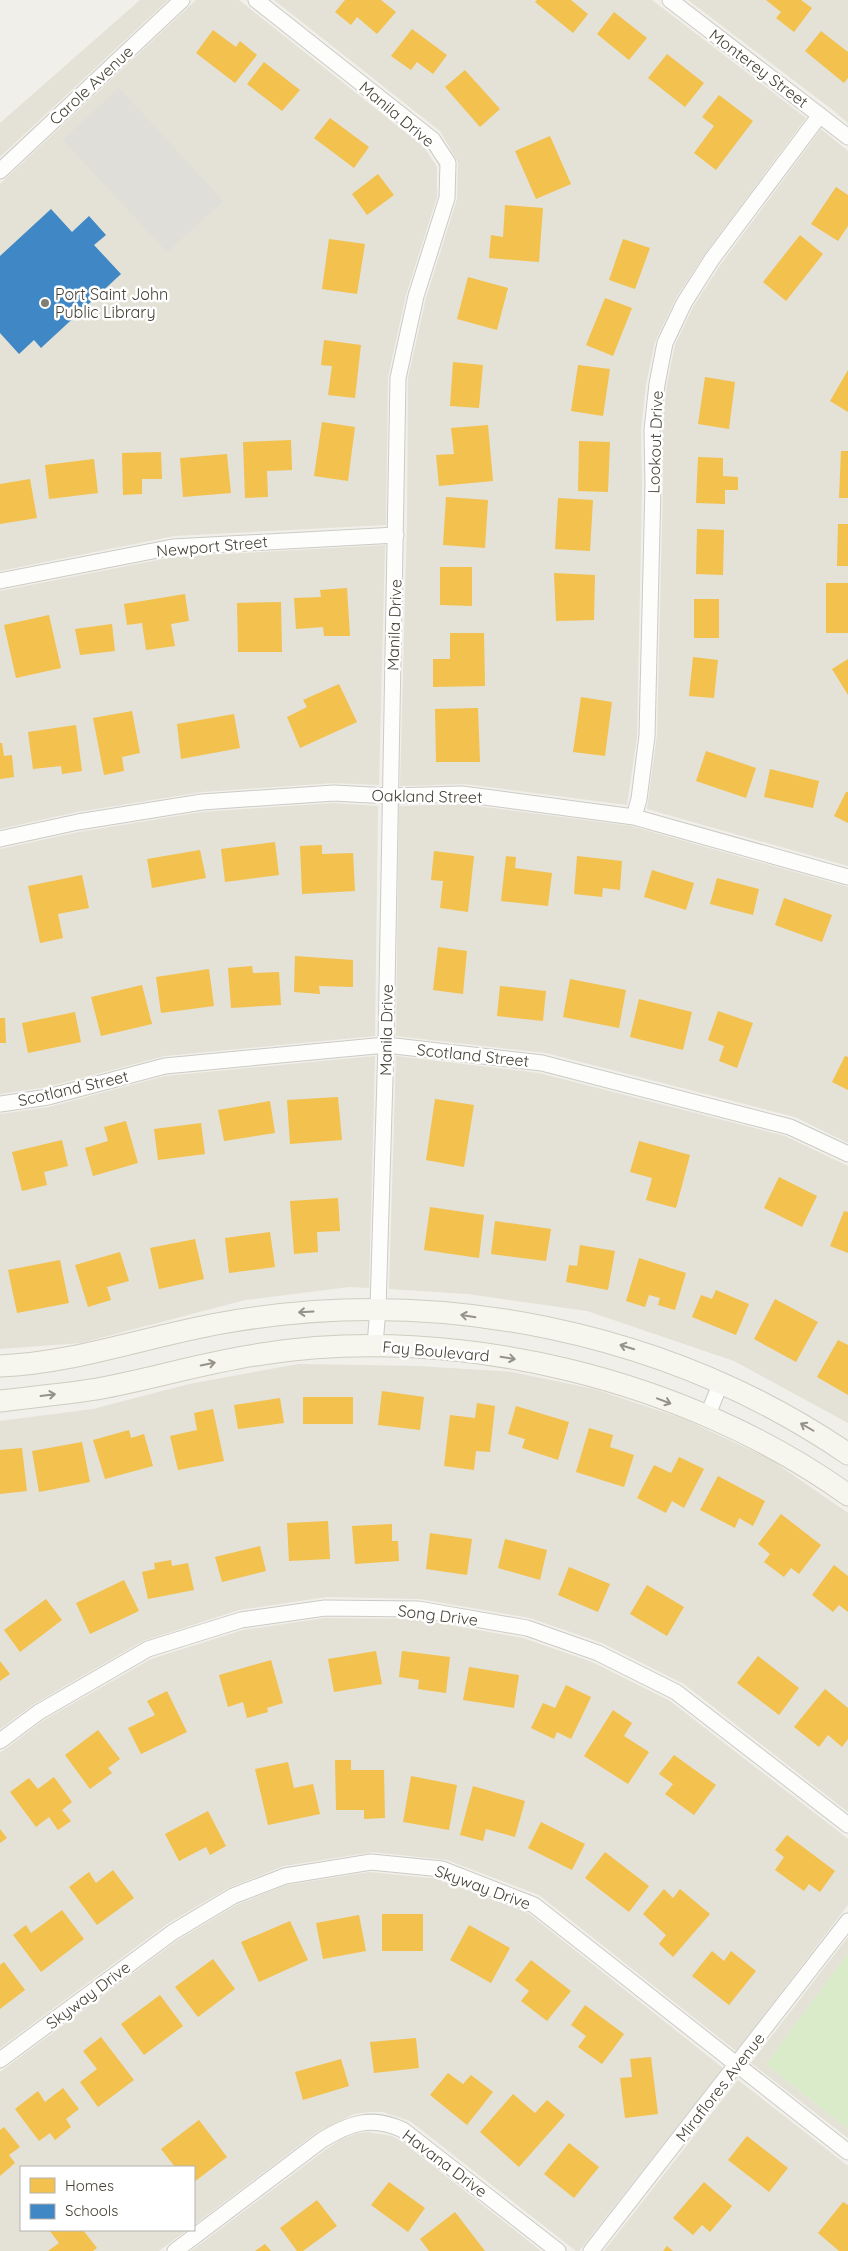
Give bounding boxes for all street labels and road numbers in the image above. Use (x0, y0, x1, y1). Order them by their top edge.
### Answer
street label: Monterey Street (706, 24, 812, 112)
street label: Carole Avenue (45, 41, 137, 129)
street label: Manila Drive (355, 77, 439, 151)
street label: Lookout Drive (643, 390, 667, 494)
street label: Newport Street (155, 531, 269, 561)
street label: Manila Drive (382, 579, 406, 671)
street label: Oakland Street (371, 785, 483, 807)
street label: Manila Drive (375, 984, 397, 1076)
street label: Scotland Street (416, 1039, 530, 1071)
street label: Scotland Street (16, 1066, 130, 1110)
street label: Fay Boulevard (382, 1336, 490, 1366)
street label: Song Drive (397, 1600, 479, 1630)
street label: Skyway Drive (432, 1860, 534, 1914)
street label: Skyway Drive (42, 1957, 134, 2033)
street label: Miraflores Avenue (671, 2028, 769, 2146)
street label: Havana Drive (399, 2125, 491, 2201)

